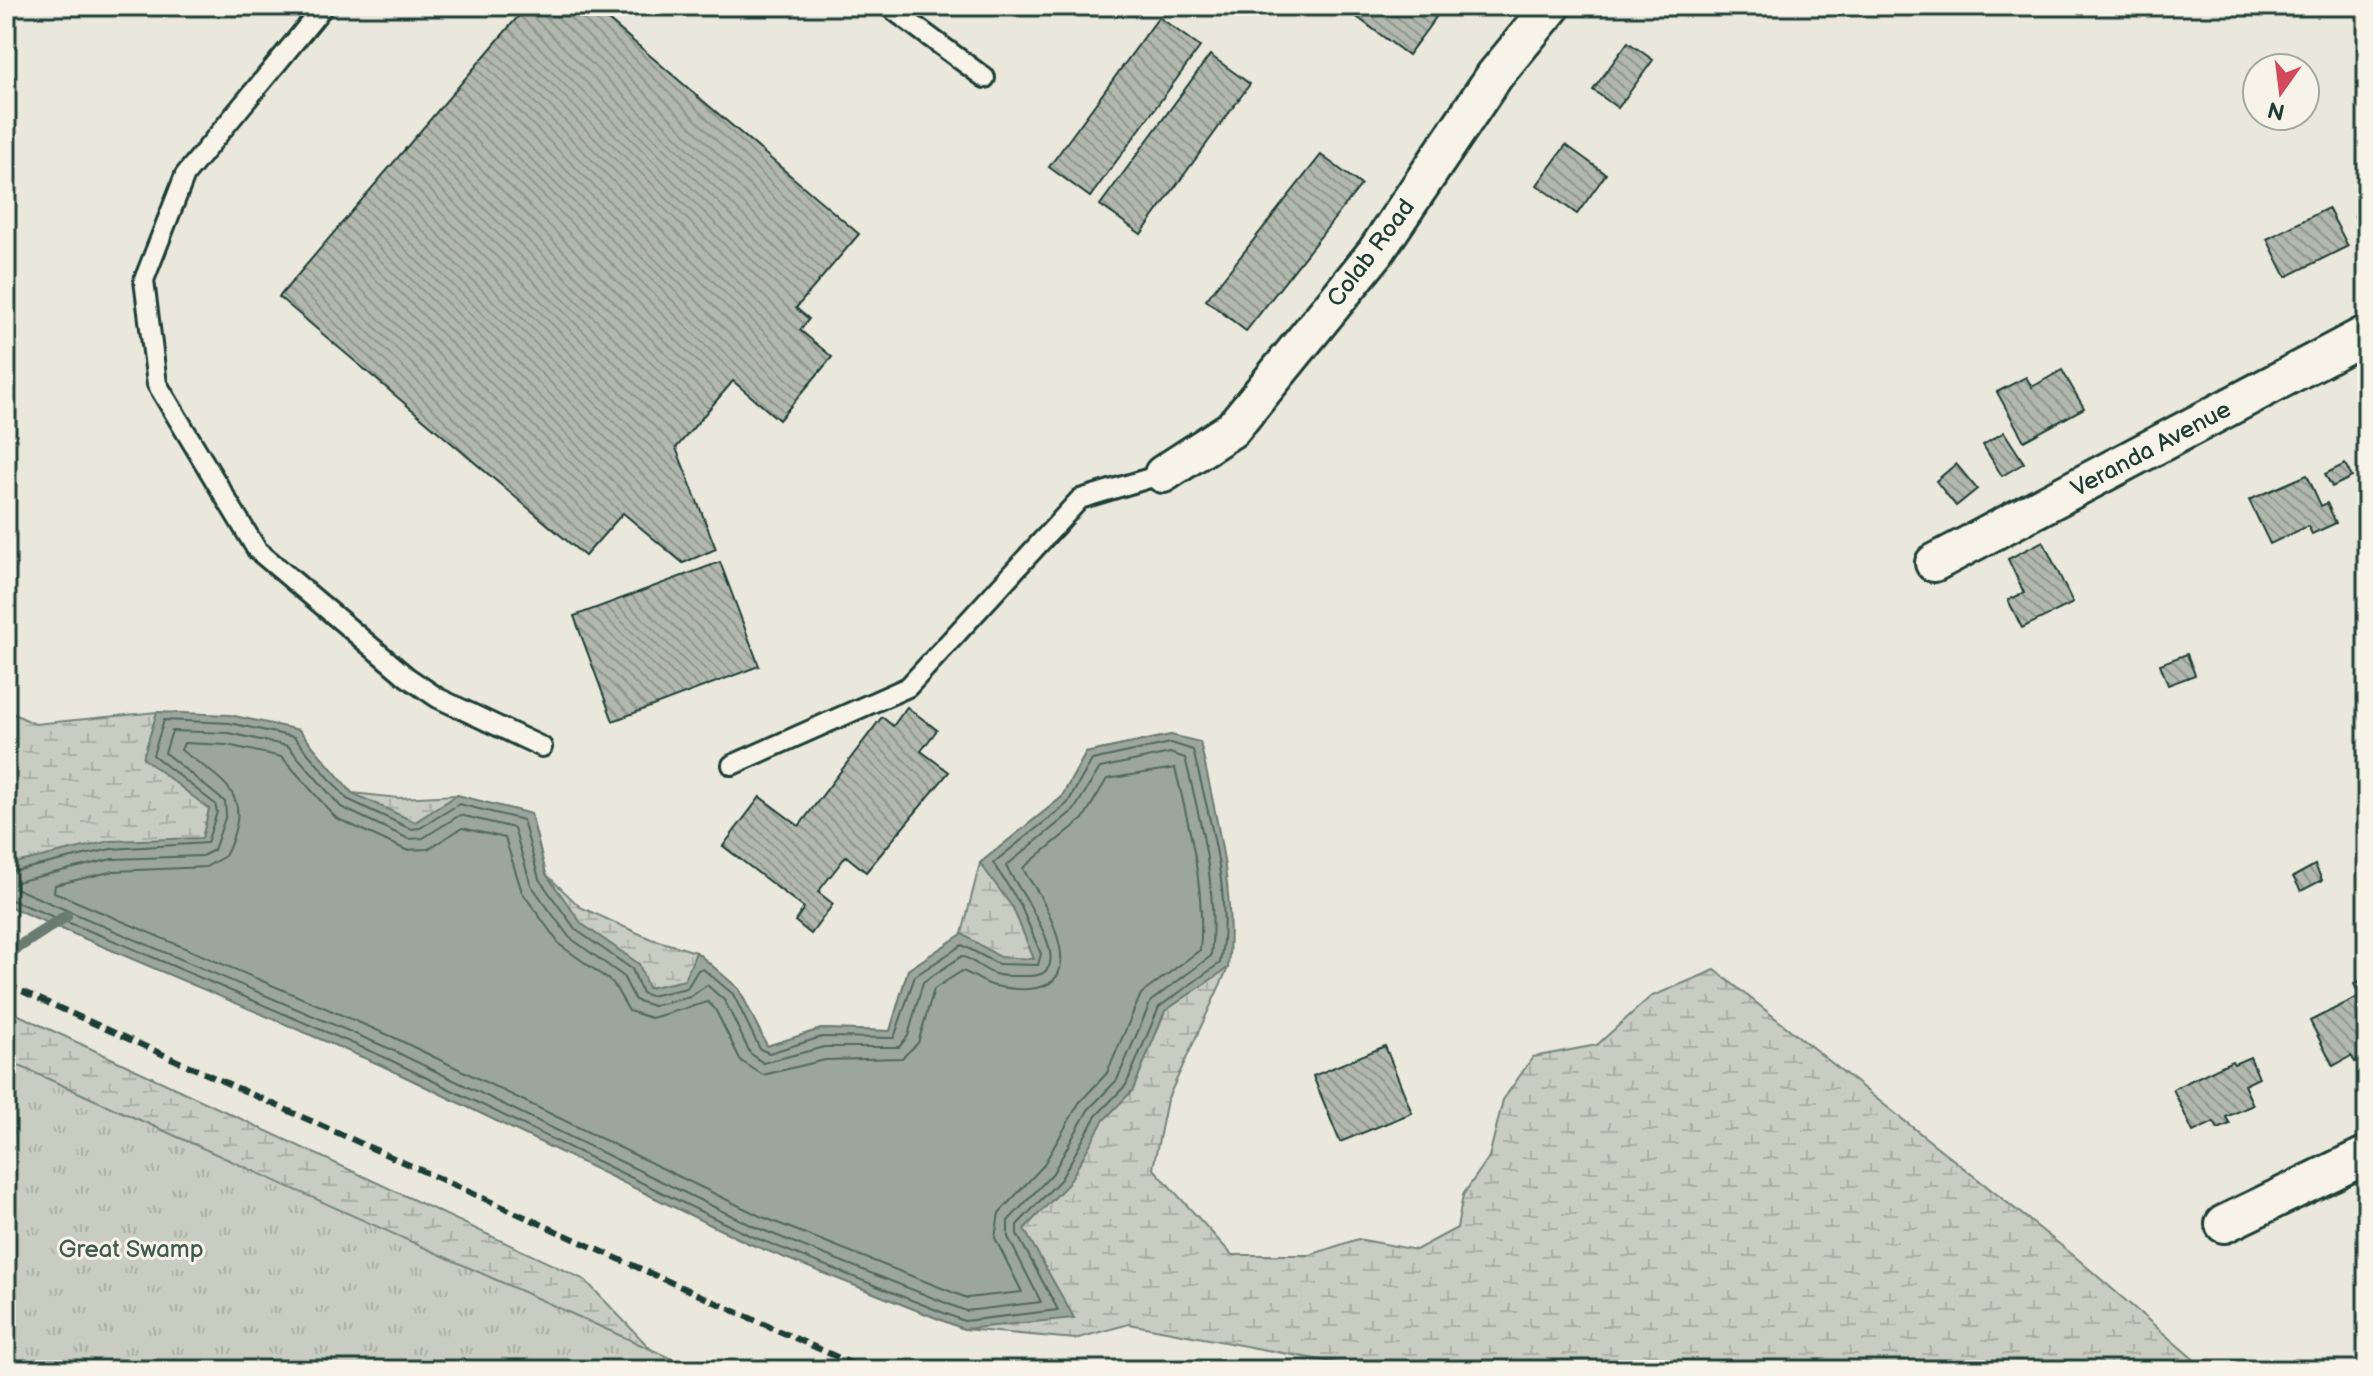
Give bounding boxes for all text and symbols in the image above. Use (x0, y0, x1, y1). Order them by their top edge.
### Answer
north arrow (2241, 52, 2321, 132)
text: N (2265, 95, 2288, 125)
street label: Colab Road (1321, 193, 1421, 313)
street label: Veranda Avenue (2066, 395, 2236, 503)
park label: Great Swamp (58, 1235, 204, 1264)

